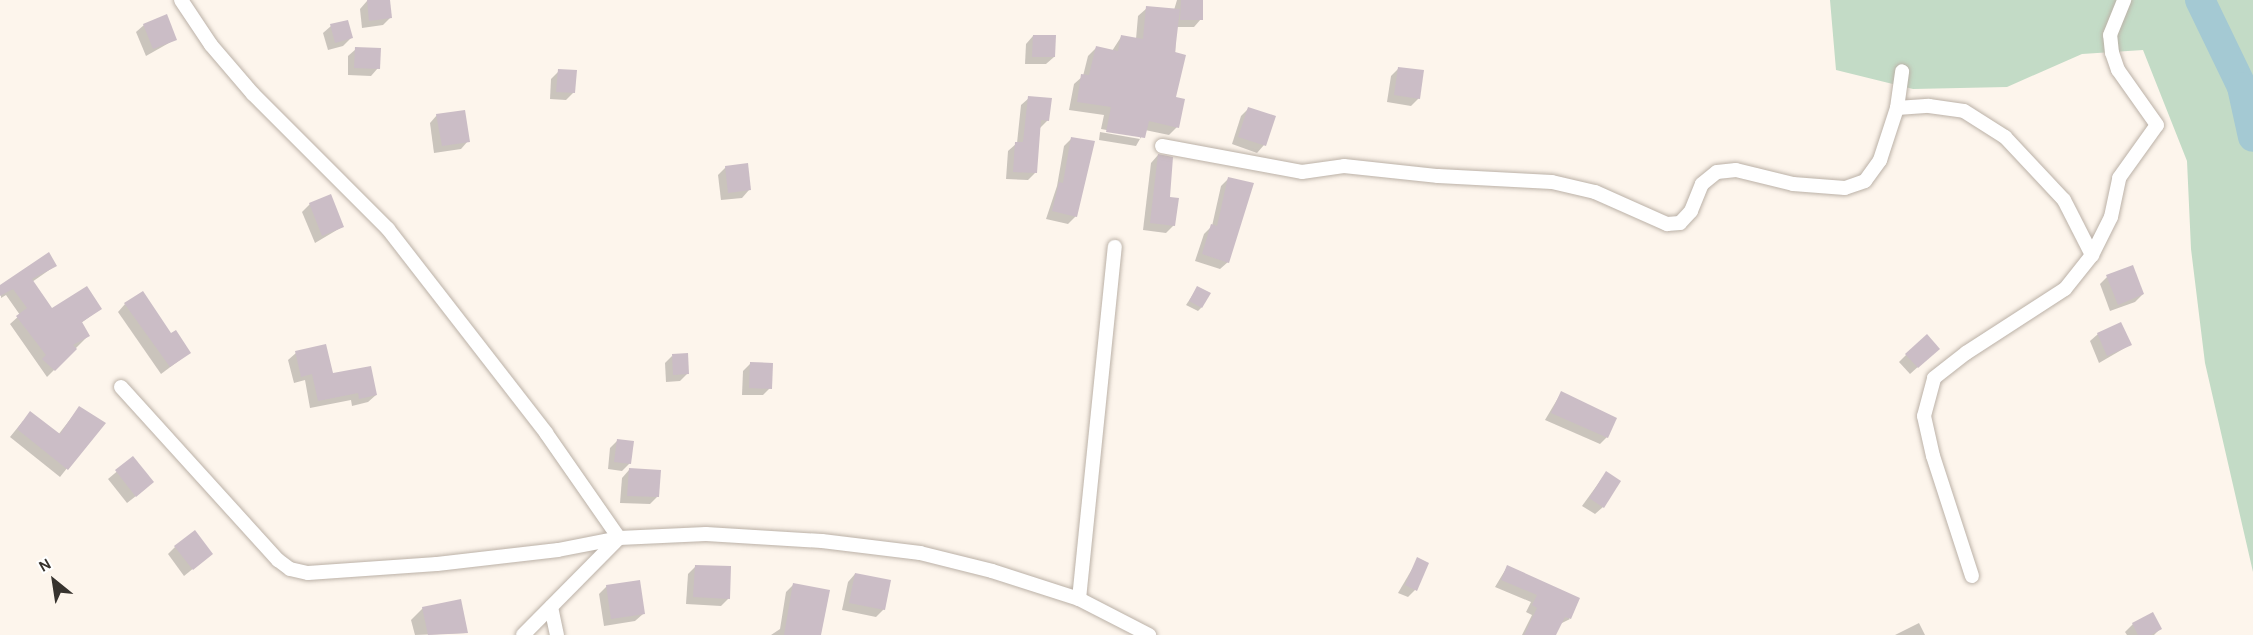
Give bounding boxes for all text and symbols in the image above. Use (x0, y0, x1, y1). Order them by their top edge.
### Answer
north arrow (24, 551, 84, 611)
text: N (35, 554, 54, 576)

